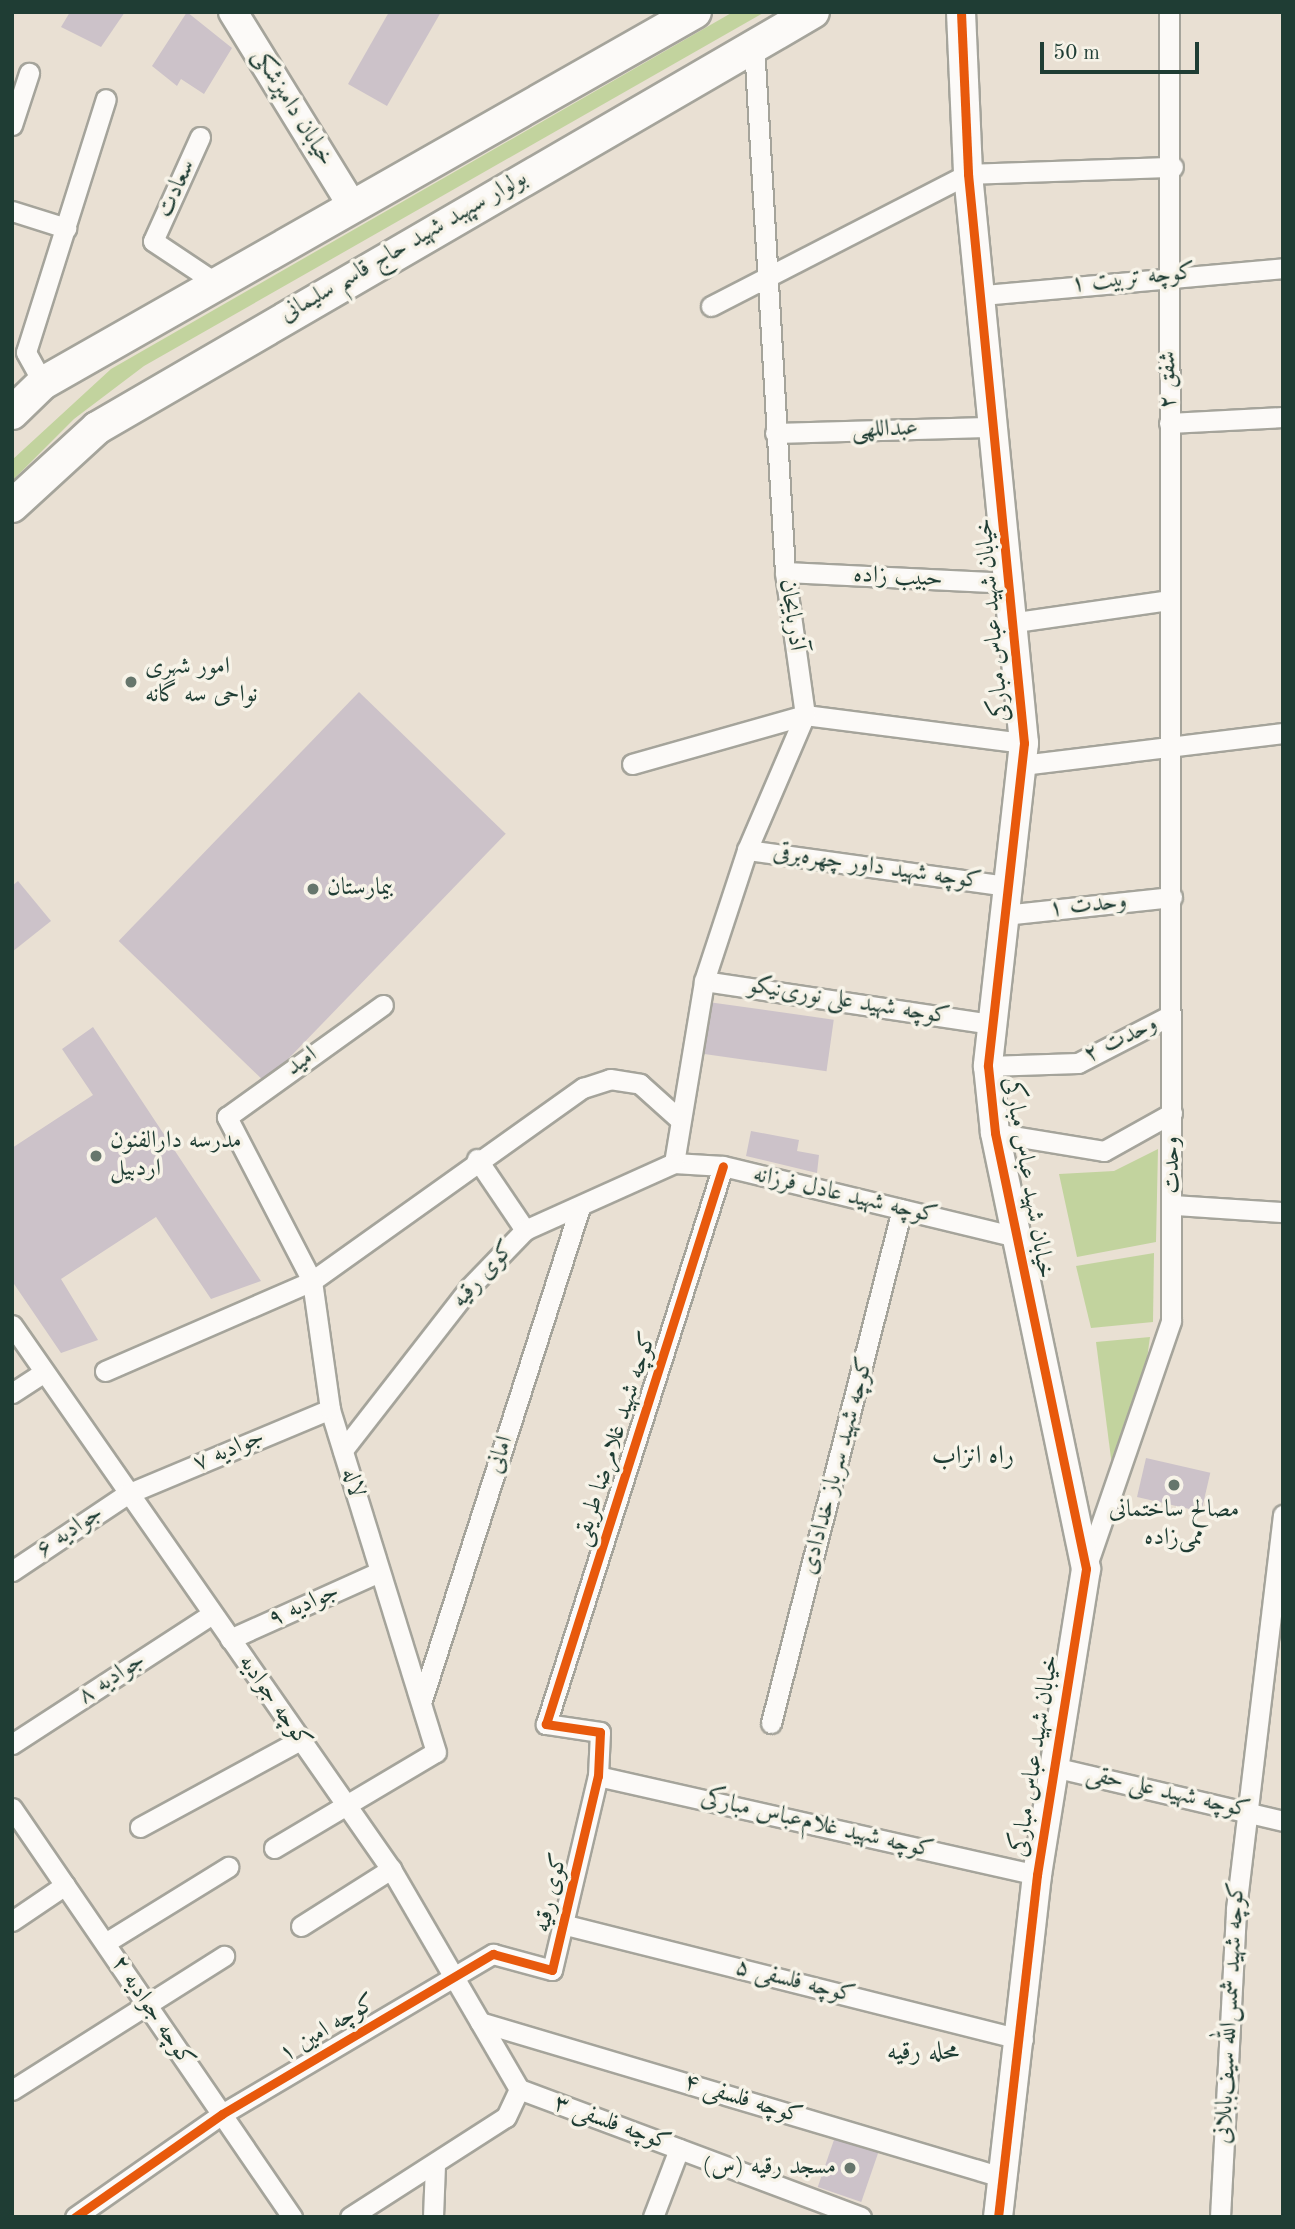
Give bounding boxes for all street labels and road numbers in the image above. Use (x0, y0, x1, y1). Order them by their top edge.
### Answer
street label: خیابان دامپزشکی (245, 44, 339, 172)
street label: سعادت (151, 155, 203, 223)
street label: بولوار سپهبد شهید حاج قاسم سلیمانی (275, 164, 533, 330)
street label: کوچه تربیت ۱ (1070, 258, 1196, 300)
street label: شفق ۲ (1155, 351, 1183, 409)
street label: عبداللهی (851, 414, 919, 446)
street label: خیابان شهید عباس مبارکی (971, 517, 1017, 723)
street label: حبیب زاده (852, 561, 944, 595)
street label: آذربایجان (772, 577, 810, 653)
street label: کوچه شهید داور چهره‌برقی (771, 839, 983, 897)
street label: وحدت ۱ (1047, 888, 1129, 924)
street label: کوچه شهید علی نوری‌نیکو (746, 972, 952, 1032)
street label: وحدت ۲ (1079, 1010, 1163, 1070)
street label: امید (281, 1041, 323, 1083)
street label: خیابان شهید عباس مبارکی (995, 1075, 1059, 1281)
street label: وحدت (1158, 1136, 1188, 1194)
street label: کوچه شهید عادل فرزانه (750, 1161, 940, 1231)
street label: کوی رقیه (446, 1235, 522, 1315)
street label: کوچه شهید غلامرضا طریقی (568, 1328, 664, 1550)
street label: کوچه شهید سرباز خدادادی (795, 1354, 881, 1578)
street label: جوادیه ۷ (189, 1423, 269, 1479)
street label: امانی (481, 1433, 521, 1477)
street label: لاله (334, 1466, 370, 1500)
street label: جوادیه ۶ (31, 1499, 109, 1565)
street label: جوادیه ۹ (264, 1578, 344, 1634)
street label: جوادیه ۸ (73, 1647, 151, 1711)
street label: کوچه جوادیه (231, 1649, 317, 1755)
street label: خیابان شهید عباس مبارکی (1006, 1653, 1066, 1859)
street label: کوچه شهید علی حقی (1083, 1760, 1253, 1826)
street label: کوچه شهید غلام‌عباس مبارکی (698, 1784, 936, 1866)
street label: کوی رقیه (529, 1850, 575, 1936)
street label: کوچه شهید شمس‌الله سیف‌بابلانی (1210, 1881, 1252, 2145)
street label: کوچه جوادیه ۲ (104, 1951, 200, 2073)
street label: کوچه فلسفی ۵ (732, 1953, 858, 2011)
street label: کوچه امین ۱ (274, 1989, 382, 2069)
street label: کوچه فلسفی ۴ (680, 2068, 806, 2132)
street label: کوچه فلسفی ۳ (550, 2090, 674, 2158)

